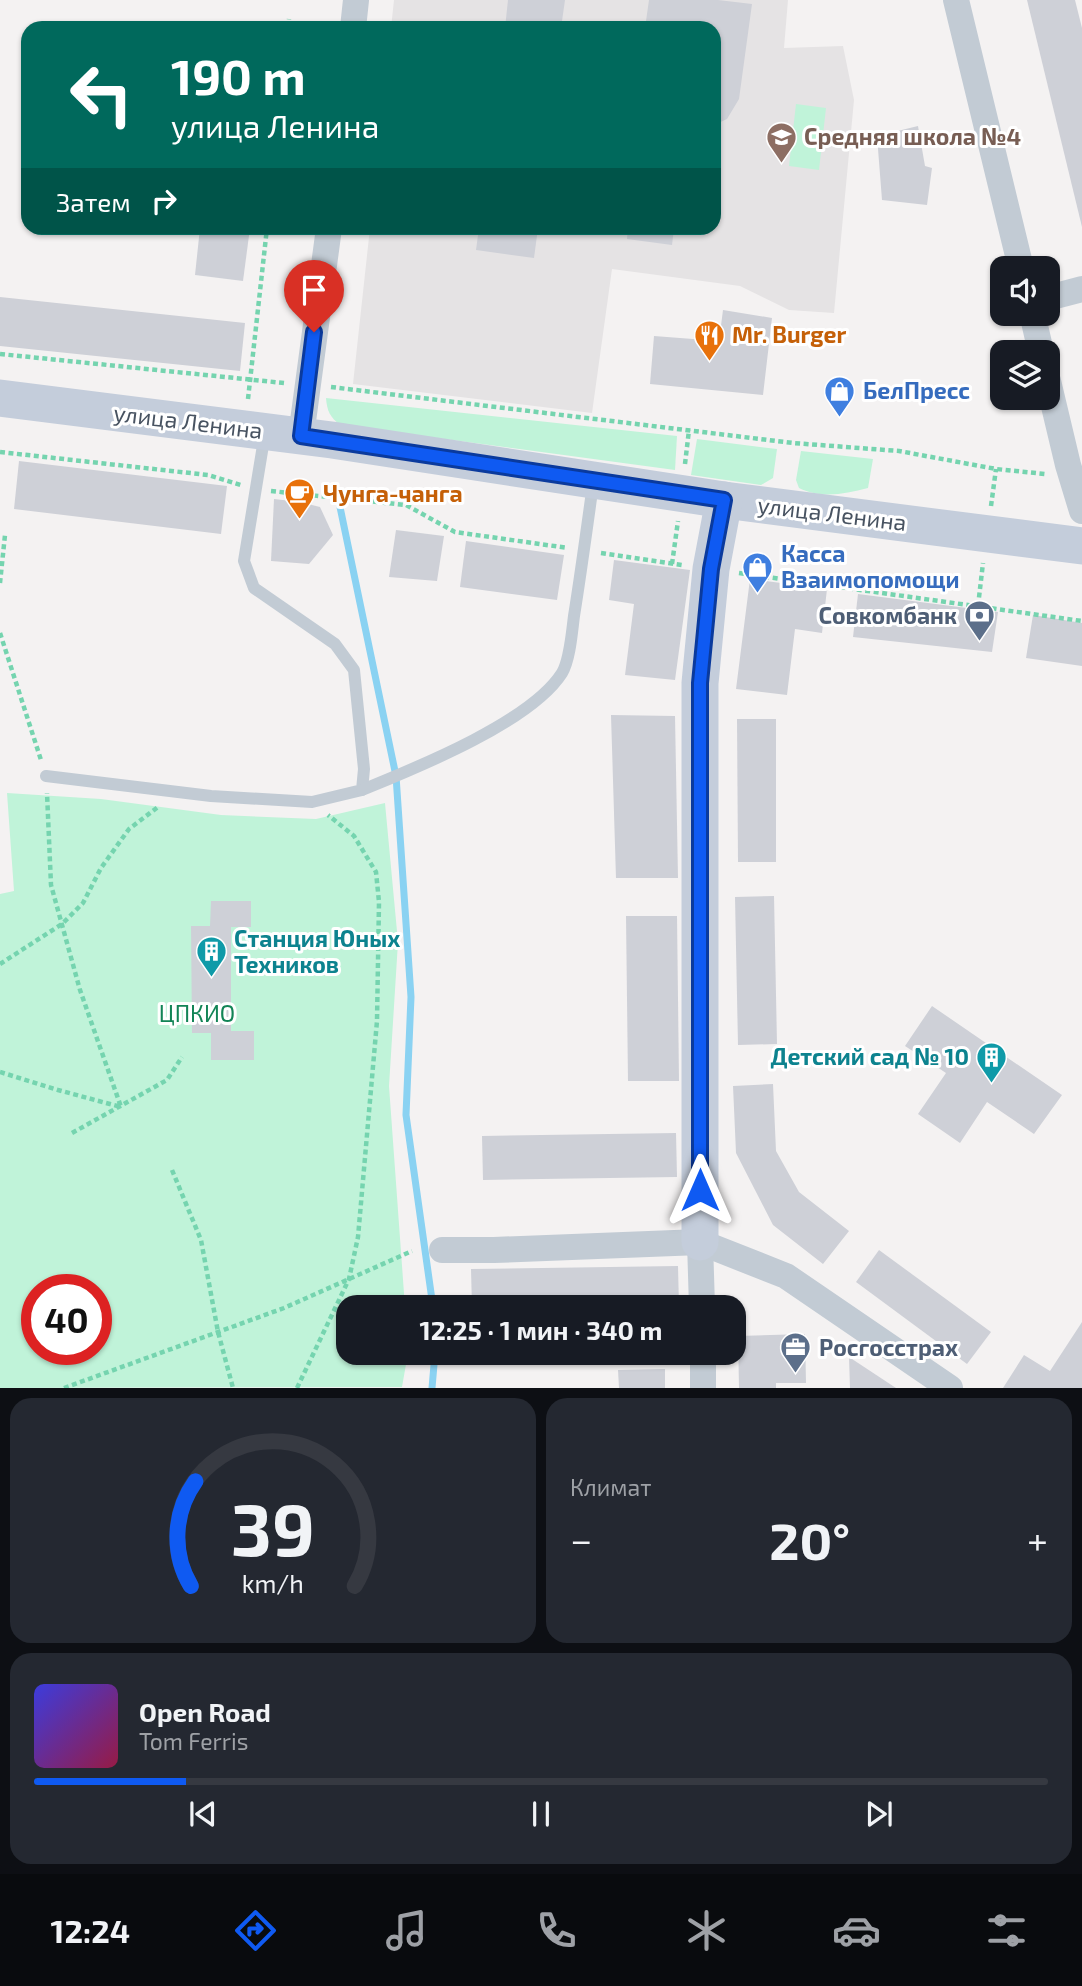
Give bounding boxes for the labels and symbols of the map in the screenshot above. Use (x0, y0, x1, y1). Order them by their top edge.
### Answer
school or university icon: Средняя школа №4 (764, 120, 798, 164)
place label: Средняя школа №4 (804, 122, 1021, 150)
pin (284, 260, 344, 332)
restaurant icon: Mr. Burger (692, 318, 726, 362)
place label: Mr. Burger (732, 320, 847, 348)
shop icon: БелПресс (823, 374, 857, 418)
place label: БелПресс (863, 376, 970, 404)
street label: улица Ленина (112, 398, 264, 445)
cafe icon: Чунга-чанга (283, 477, 317, 521)
place label: Чунга-чанга (323, 479, 463, 507)
street label: улица Ленина (756, 490, 908, 537)
place label: Касса Взаимопомощи (781, 539, 960, 593)
shop icon: Касса Взаимопомощи (741, 550, 775, 594)
bank icon: Совкомбанк (963, 599, 997, 643)
place label: Совкомбанк (818, 601, 957, 629)
place label: Станция Юных Техников (234, 924, 400, 978)
building icon: Станция Юных Техников (194, 935, 228, 979)
park label: ЦПКИО (159, 999, 235, 1027)
building icon: Детский сад № 10 (975, 1040, 1009, 1084)
place label: Детский сад № 10 (771, 1042, 969, 1070)
position arrow (663, 1153, 737, 1227)
speed limit sign: 40 (21, 1274, 112, 1365)
office icon: Росгосстрах (779, 1331, 813, 1375)
place label: Росгосстрах (819, 1333, 958, 1361)

